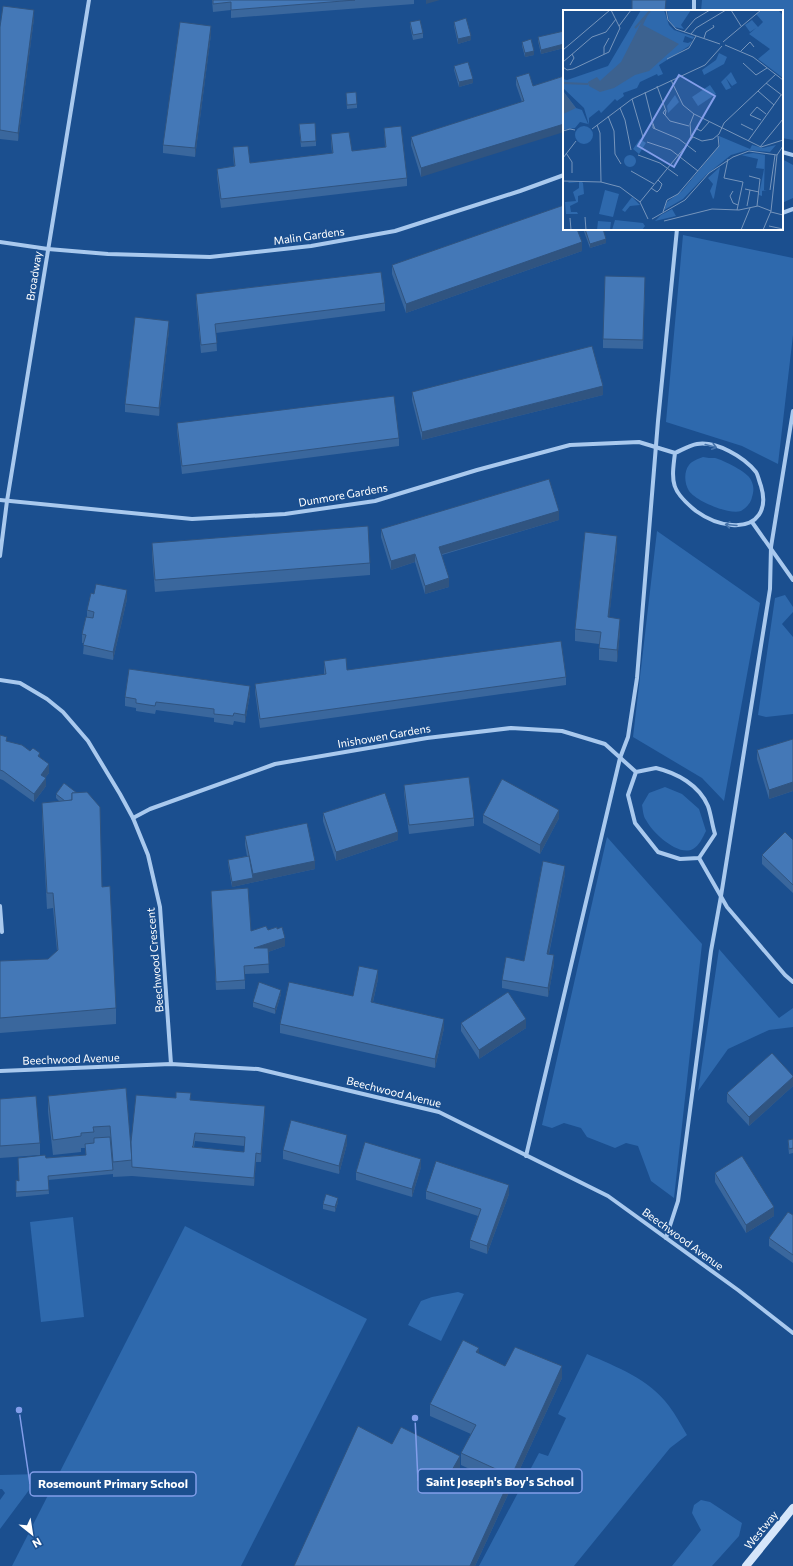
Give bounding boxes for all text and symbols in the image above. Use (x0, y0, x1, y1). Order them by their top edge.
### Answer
inset map (563, 10, 783, 230)
street label: Malin Gardens (273, 224, 345, 247)
street label: Broadway (23, 250, 44, 302)
one-way arrow (705, 442, 718, 450)
street label: Dunmore Gardens (297, 480, 389, 509)
one-way arrow (725, 521, 738, 528)
street label: Inishowen Gardens (336, 721, 431, 750)
street label: Beechwood Crescent (143, 907, 166, 1013)
street label: Beechwood Avenue (22, 1050, 120, 1067)
street label: Beechwood Avenue (345, 1073, 443, 1110)
street label: Beechwood Avenue (640, 1205, 727, 1273)
callout: Saint Joseph's Boy's School (418, 1469, 582, 1493)
callout: Rosemount Primary School (30, 1472, 196, 1496)
text: Saint Joseph's Boy's School (426, 1474, 574, 1489)
text: Rosemount Primary School (38, 1476, 188, 1490)
street label: Westway (741, 1508, 780, 1552)
north arrow (12, 1514, 52, 1554)
text: N (30, 1535, 44, 1551)

